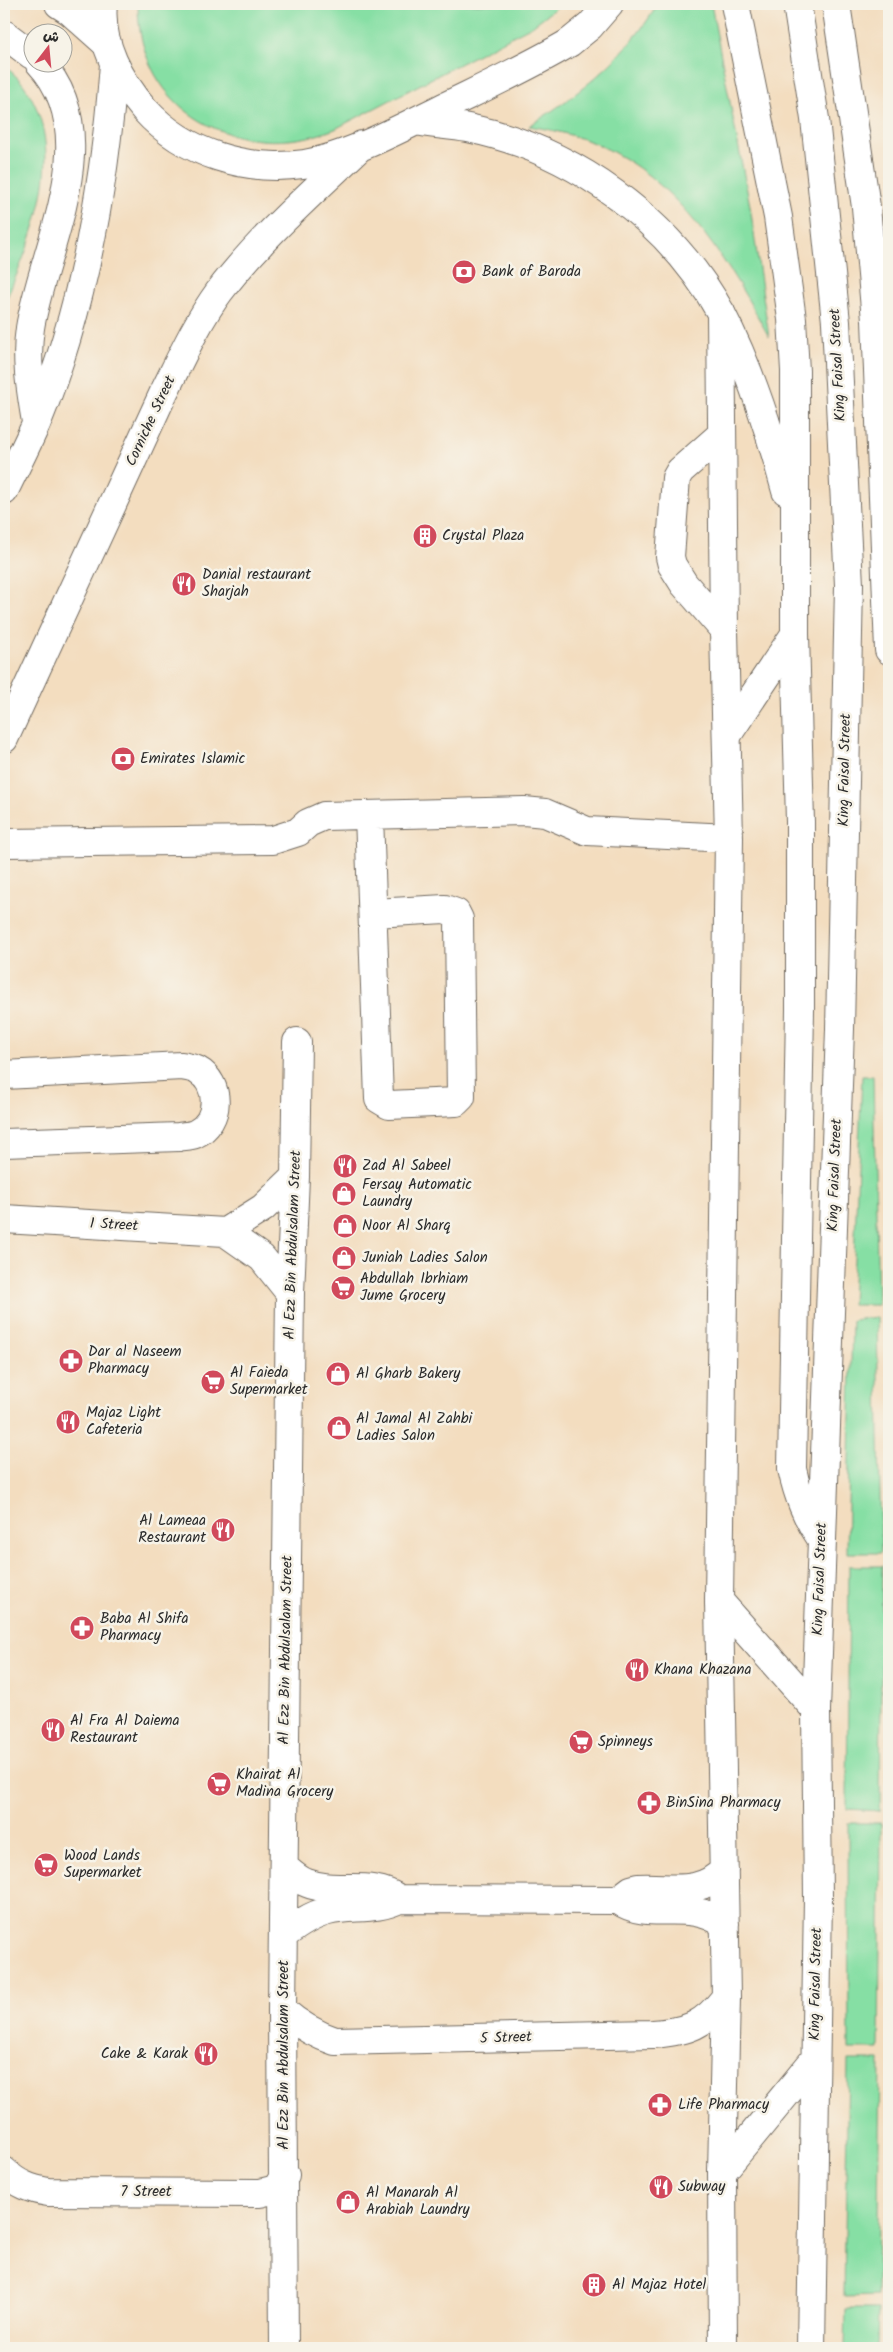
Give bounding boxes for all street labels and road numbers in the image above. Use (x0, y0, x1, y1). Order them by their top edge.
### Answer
street label: King Faisal Street (823, 308, 853, 422)
street label: Corniche Street (119, 371, 183, 470)
street label: King Faisal Street (832, 713, 858, 827)
street label: King Faisal Street (821, 1118, 849, 1232)
street label: Al Ezz Bin Abdulsalam Street (278, 1150, 308, 1340)
street label: 1 Street (89, 1212, 139, 1238)
street label: King Faisal Street (806, 1522, 834, 1636)
street label: Al Ezz Bin Abdulsalam Street (272, 1555, 300, 1745)
street label: King Faisal Street (803, 1927, 829, 2041)
street label: Al Ezz Bin Abdulsalam Street (272, 1960, 296, 2150)
street label: 5 Street (480, 2025, 533, 2051)
street label: 7 Street (121, 2180, 172, 2204)

